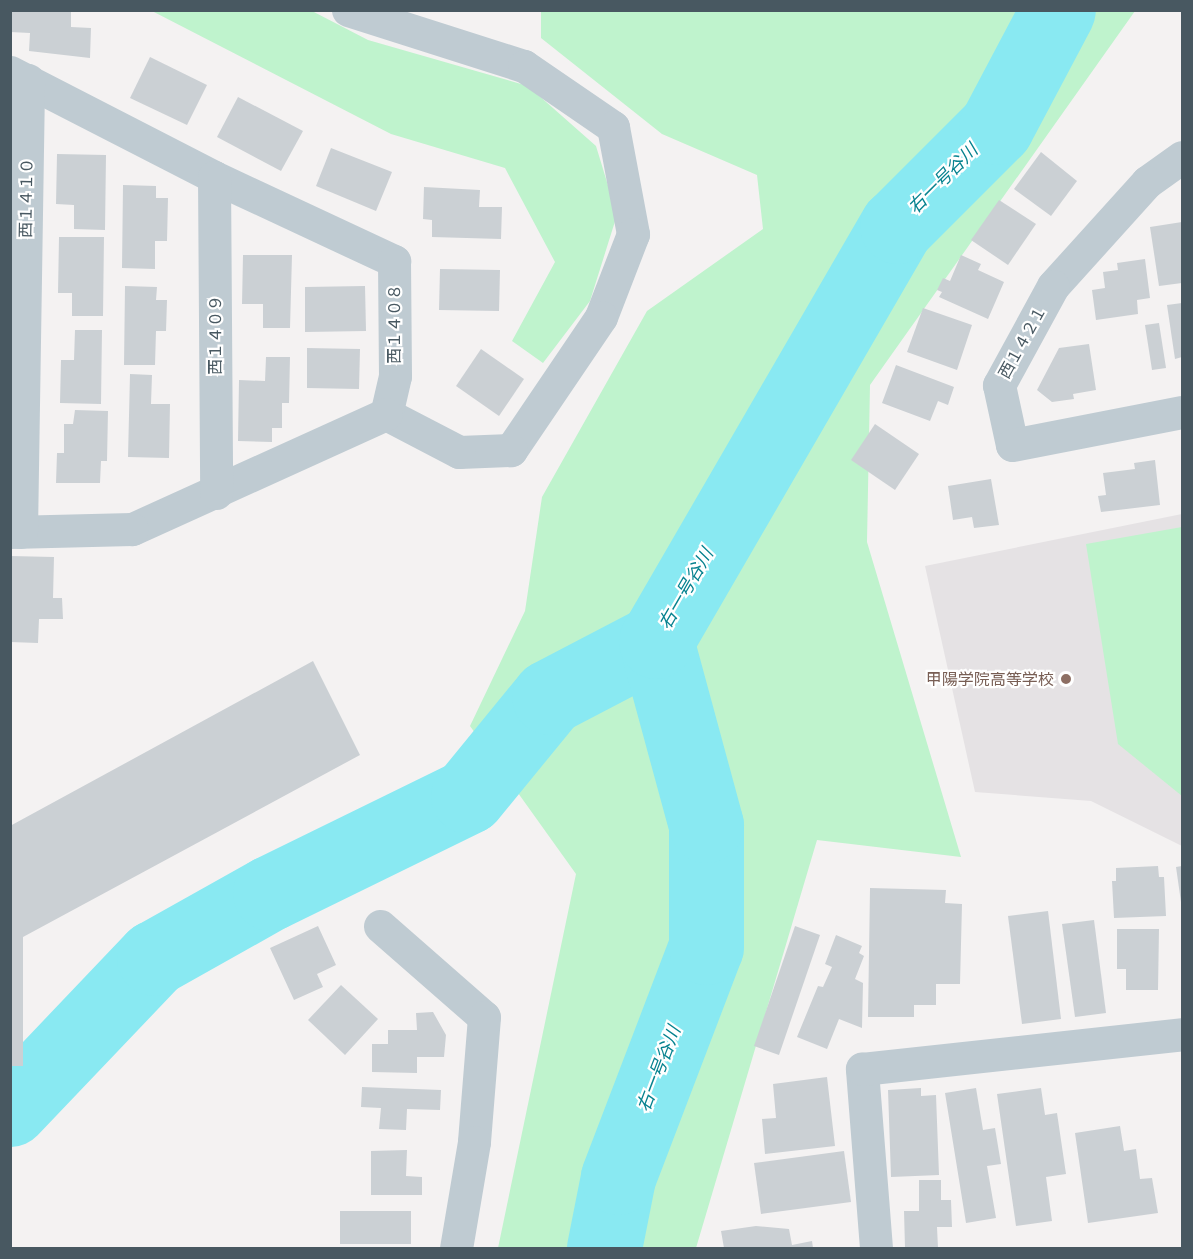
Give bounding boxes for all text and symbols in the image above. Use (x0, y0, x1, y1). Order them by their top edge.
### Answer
water label: 右一号谷川 (904, 140, 982, 218)
street label: 西１４１０ (16, 158, 36, 238)
street label: 西１４０８ (384, 284, 404, 364)
street label: 西１４０９ (205, 295, 225, 375)
street label: 西１４２１ (994, 302, 1050, 382)
water label: 右一号谷川 (654, 545, 718, 633)
place label: 甲陽学院高等学校 (926, 669, 1054, 689)
marker: 甲陽学院高等学校 (1059, 672, 1073, 686)
water label: 右一号谷川 (633, 1023, 685, 1115)

